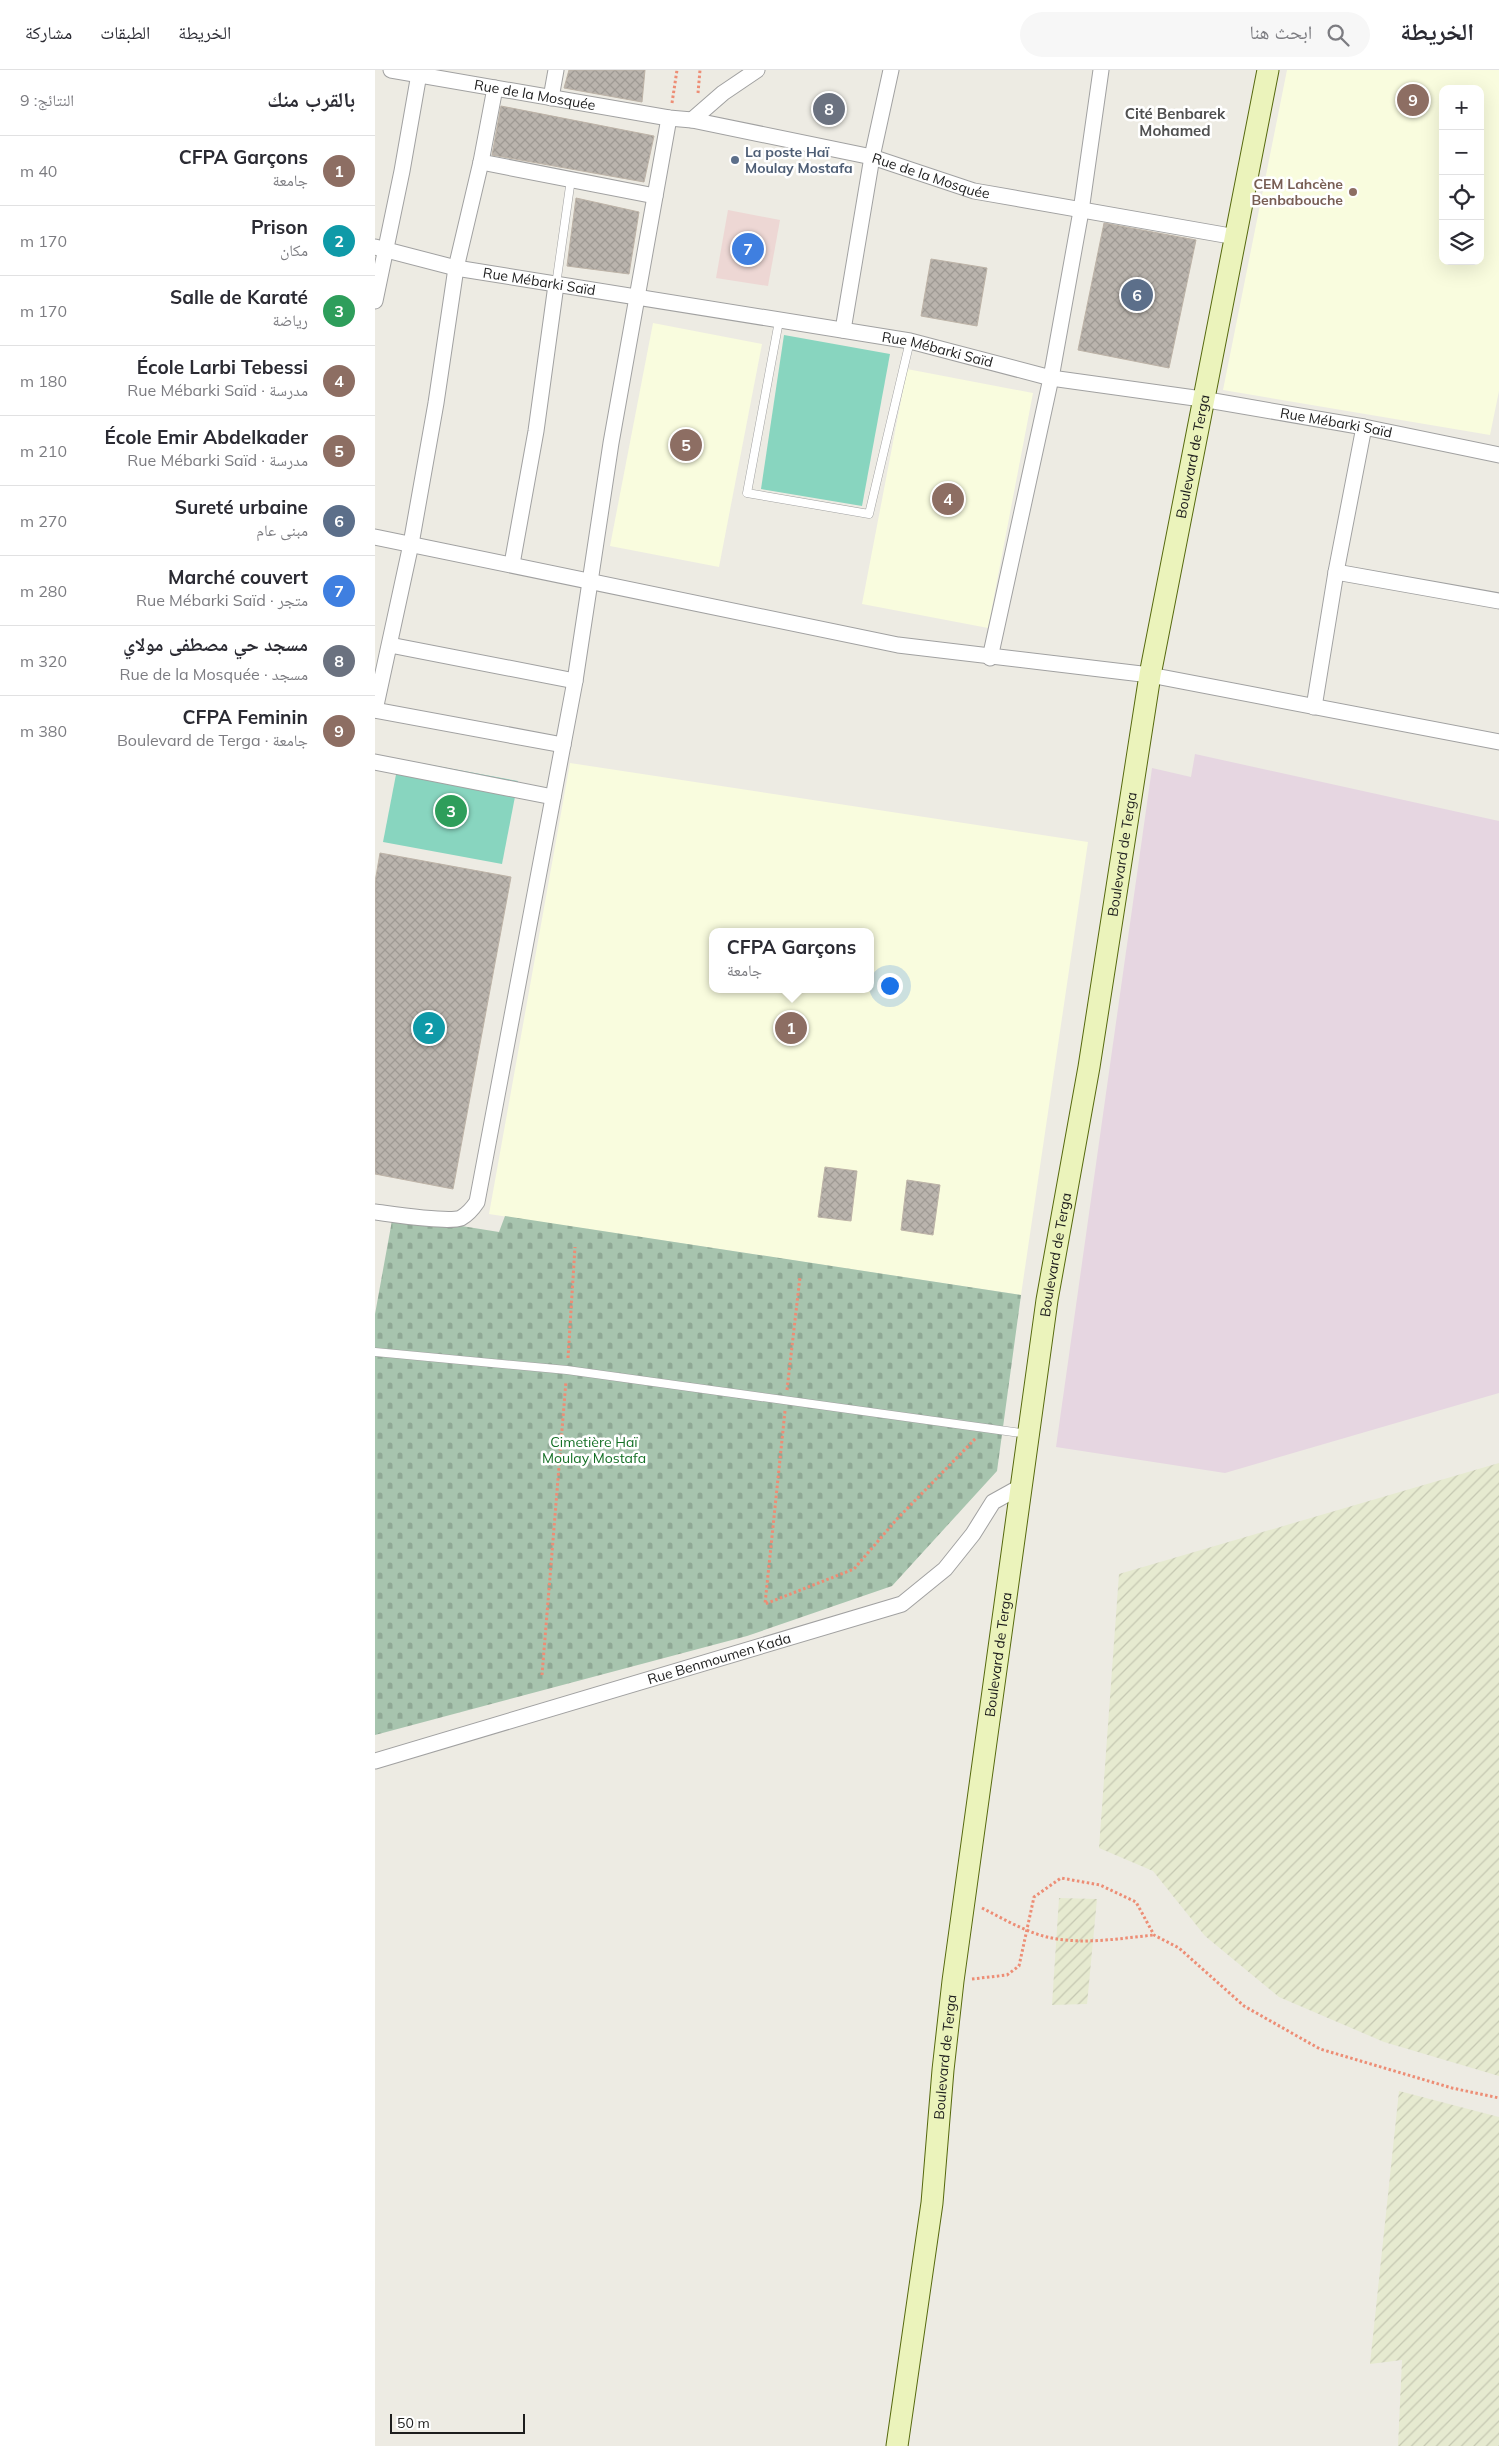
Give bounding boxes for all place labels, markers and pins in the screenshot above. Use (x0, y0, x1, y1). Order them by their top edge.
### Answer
pin: 9 (1397, 81, 1429, 119)
pin: 8 (813, 90, 845, 128)
place label: La poste Haï Moulay Mostafa (745, 143, 853, 177)
marker: La poste Haï Moulay Mostafa (729, 154, 741, 166)
place label: CEM Lahcène Benbabouche (1251, 175, 1343, 209)
marker: CEM Lahcène Benbabouche (1347, 186, 1359, 198)
pin: 7 (732, 230, 764, 268)
pin: 6 (1121, 276, 1153, 314)
pin: 5 (670, 426, 702, 464)
pin: 4 (932, 480, 964, 518)
pin: 3 (435, 792, 467, 830)
pin: 2 (413, 1009, 445, 1047)
pin: 1 (775, 1009, 807, 1047)

